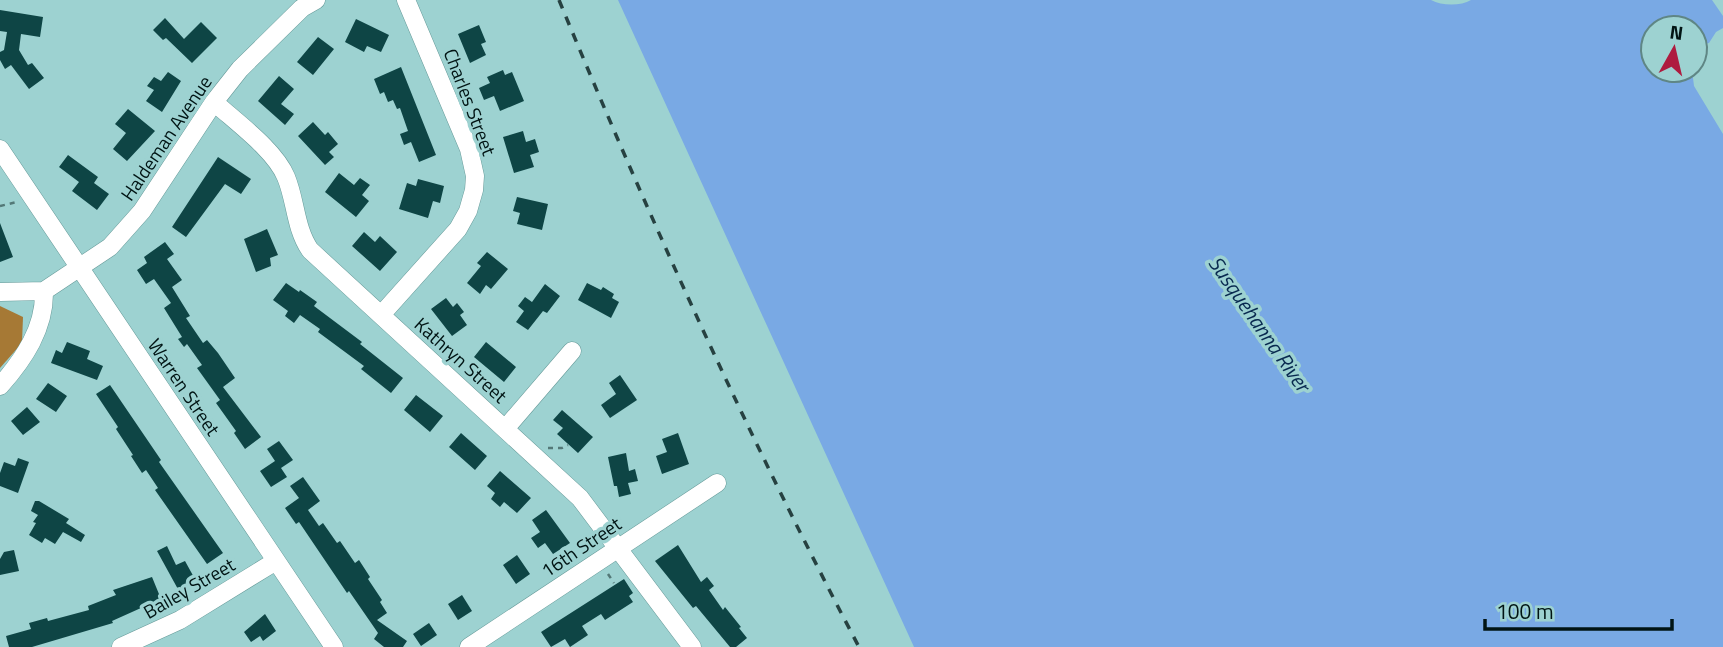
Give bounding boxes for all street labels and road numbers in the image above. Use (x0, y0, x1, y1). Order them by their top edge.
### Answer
street label: Charles Street (437, 44, 504, 160)
street label: Haldeman Avenue (113, 69, 218, 206)
street label: Kathryn Street (408, 310, 514, 410)
street label: Warren Street (141, 332, 228, 442)
street label: 16th Street (535, 509, 627, 584)
street label: Bailey Street (138, 549, 240, 626)

